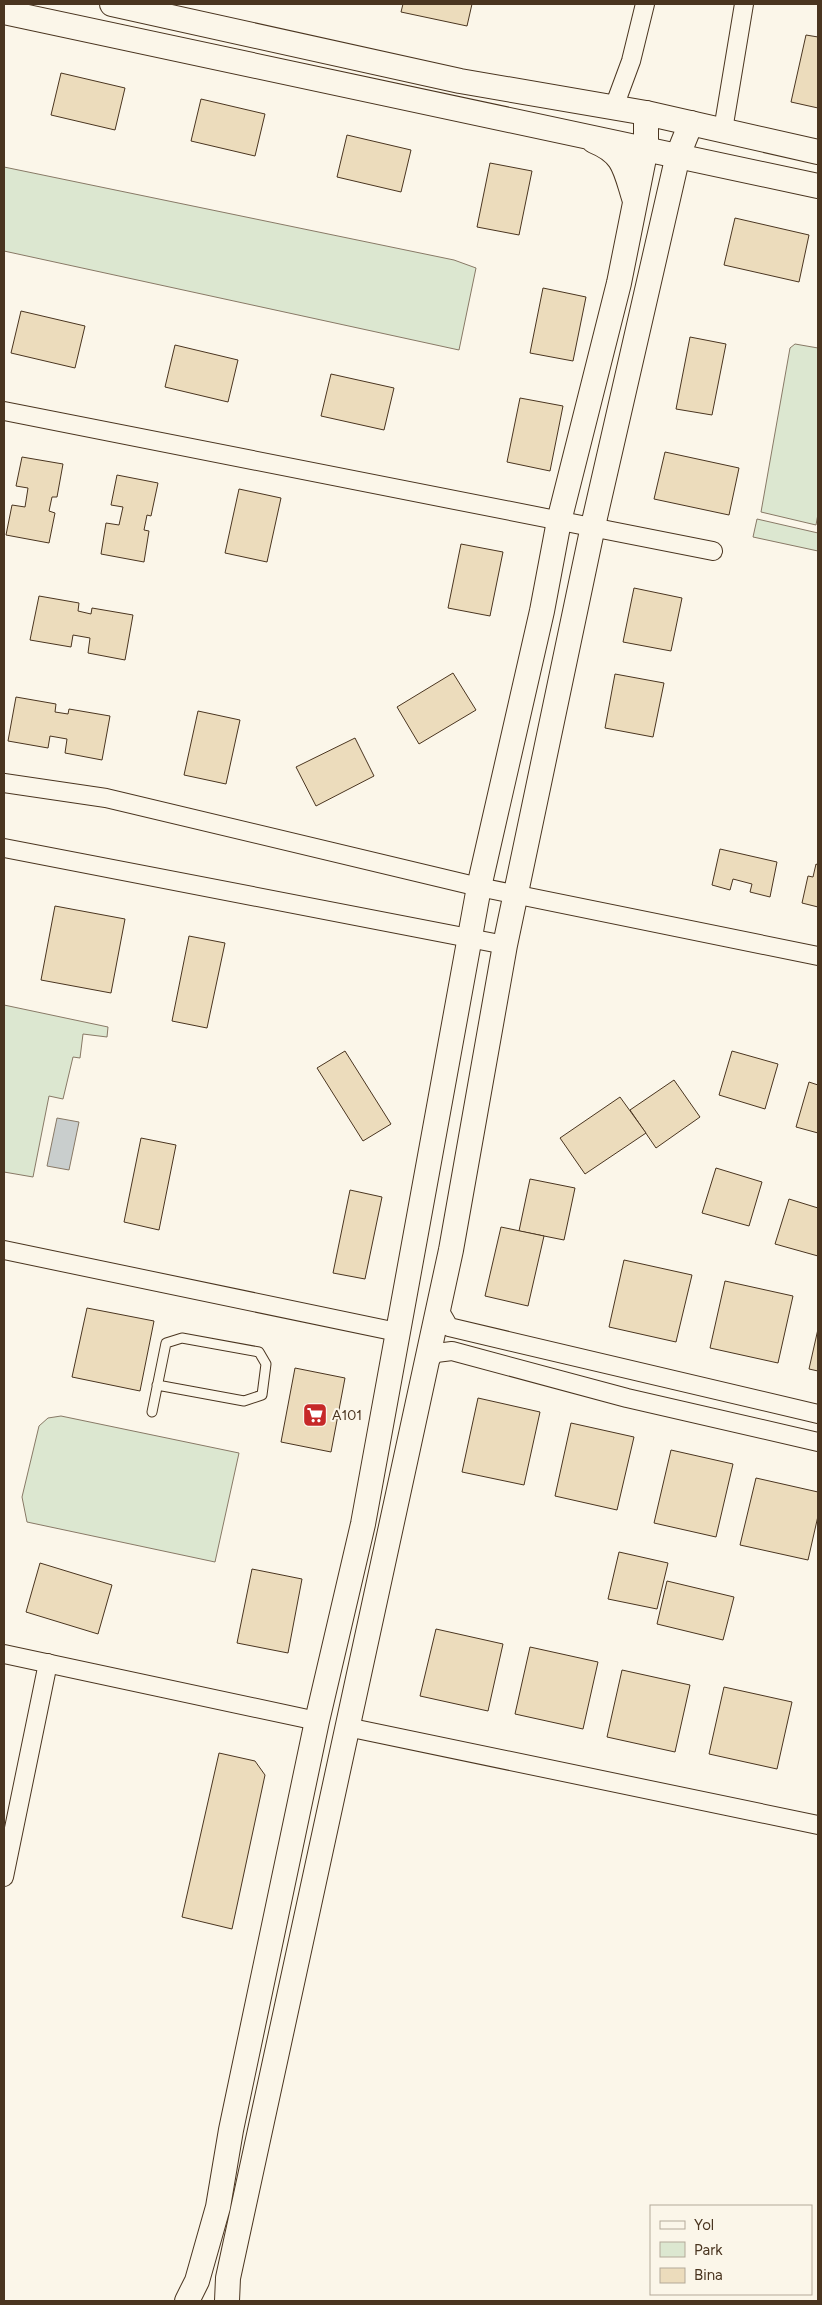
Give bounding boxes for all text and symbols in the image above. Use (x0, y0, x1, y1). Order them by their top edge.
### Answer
supermarket icon: A101 (302, 1402, 328, 1428)
place label: A101 (332, 1407, 362, 1424)
legend (650, 2205, 812, 2295)
text: Yol (694, 2216, 714, 2234)
text: Park (694, 2241, 723, 2259)
text: Bina (694, 2266, 723, 2284)

